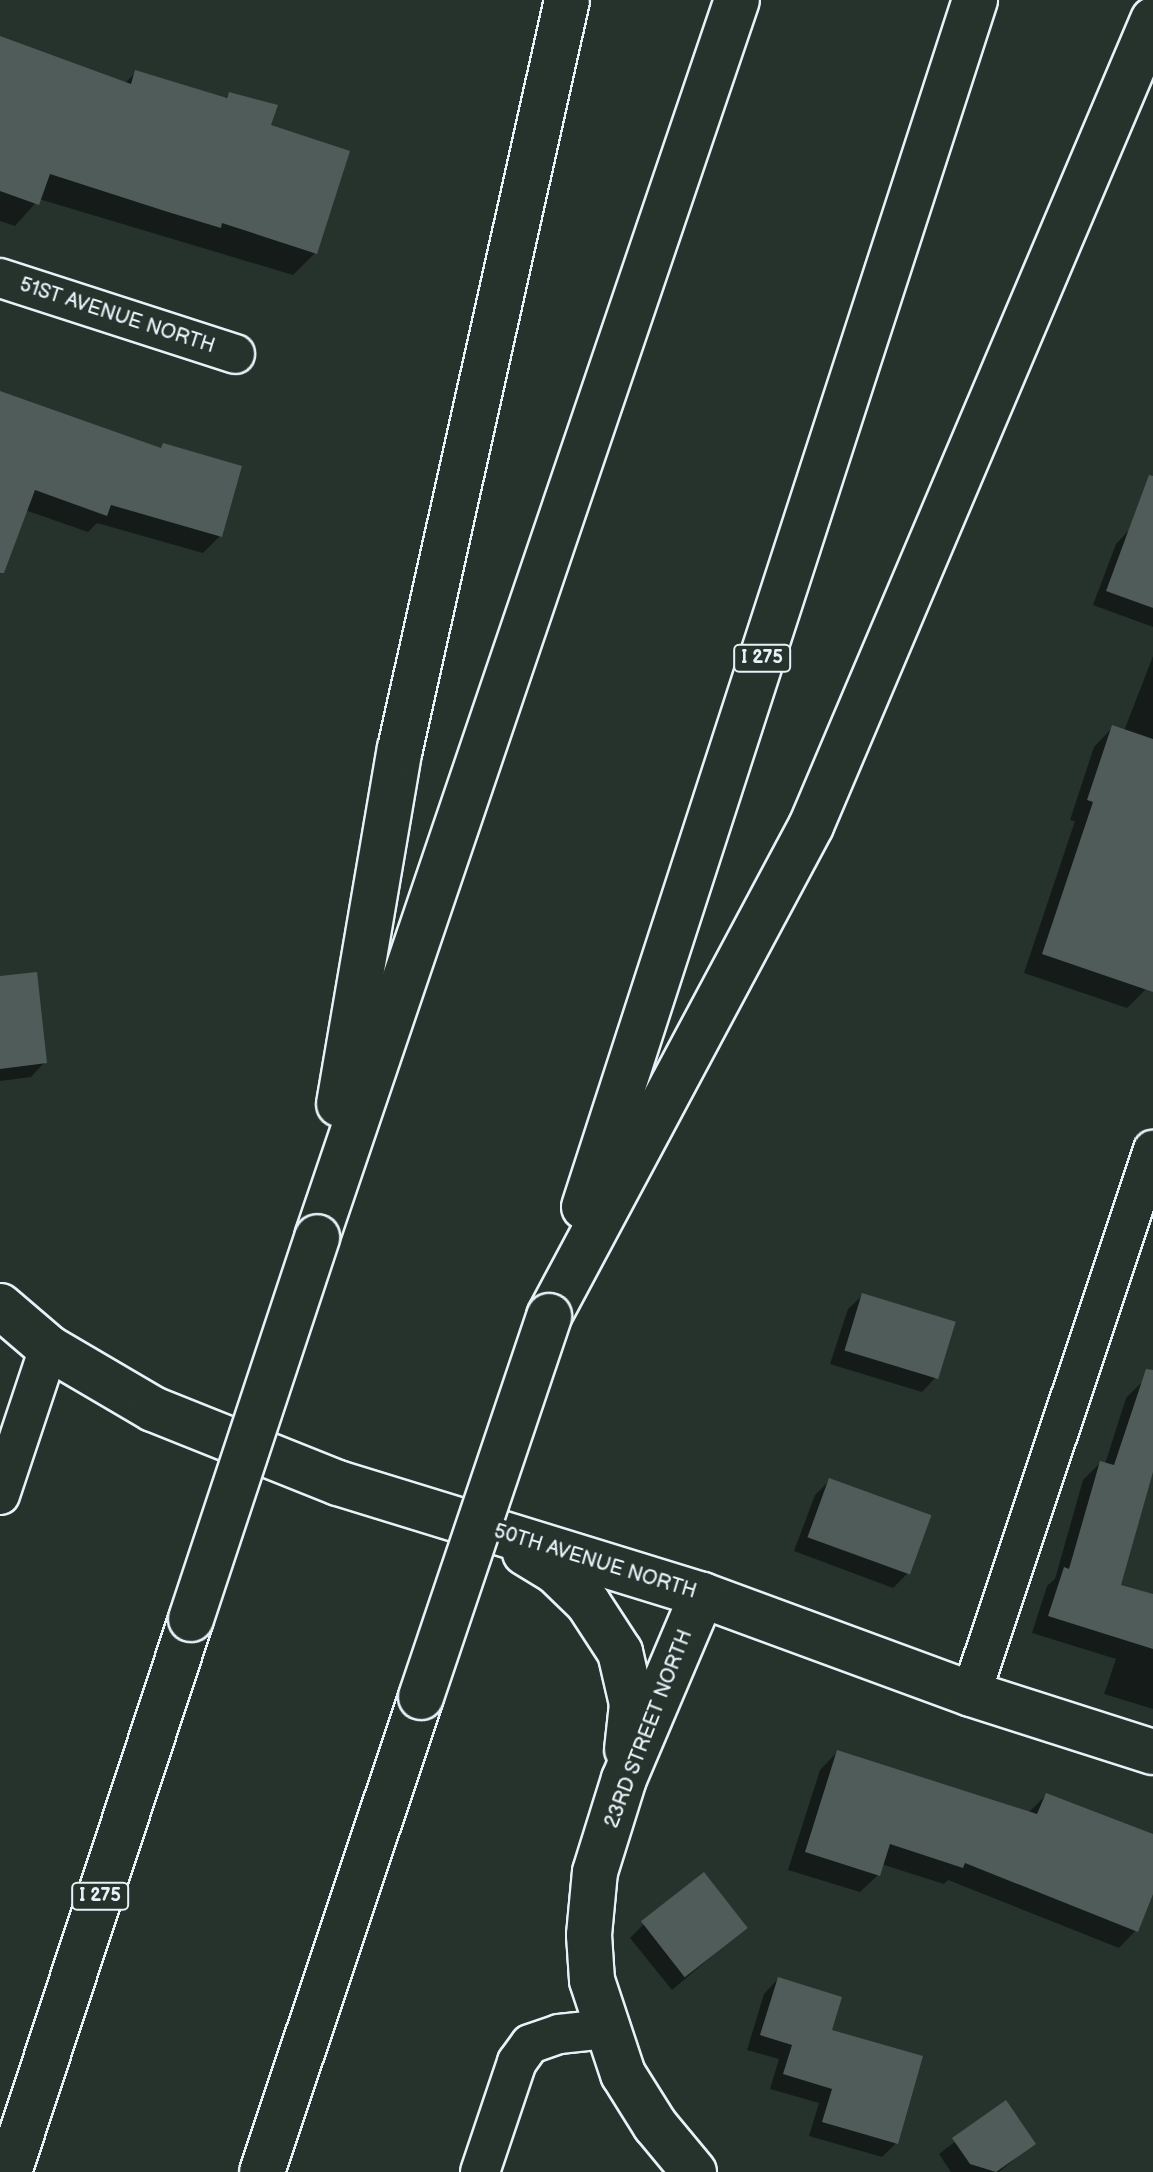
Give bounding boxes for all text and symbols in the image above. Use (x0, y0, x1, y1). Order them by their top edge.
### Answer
street label: 51ST AVENUE NORTH (16, 273, 218, 359)
road number: I 275 (732, 644, 792, 672)
street label: 50TH AVENUE NORTH (491, 1520, 699, 1604)
street label: 23RD STREET NORTH (600, 1626, 698, 1832)
road number: I 275 (70, 1882, 130, 1910)

